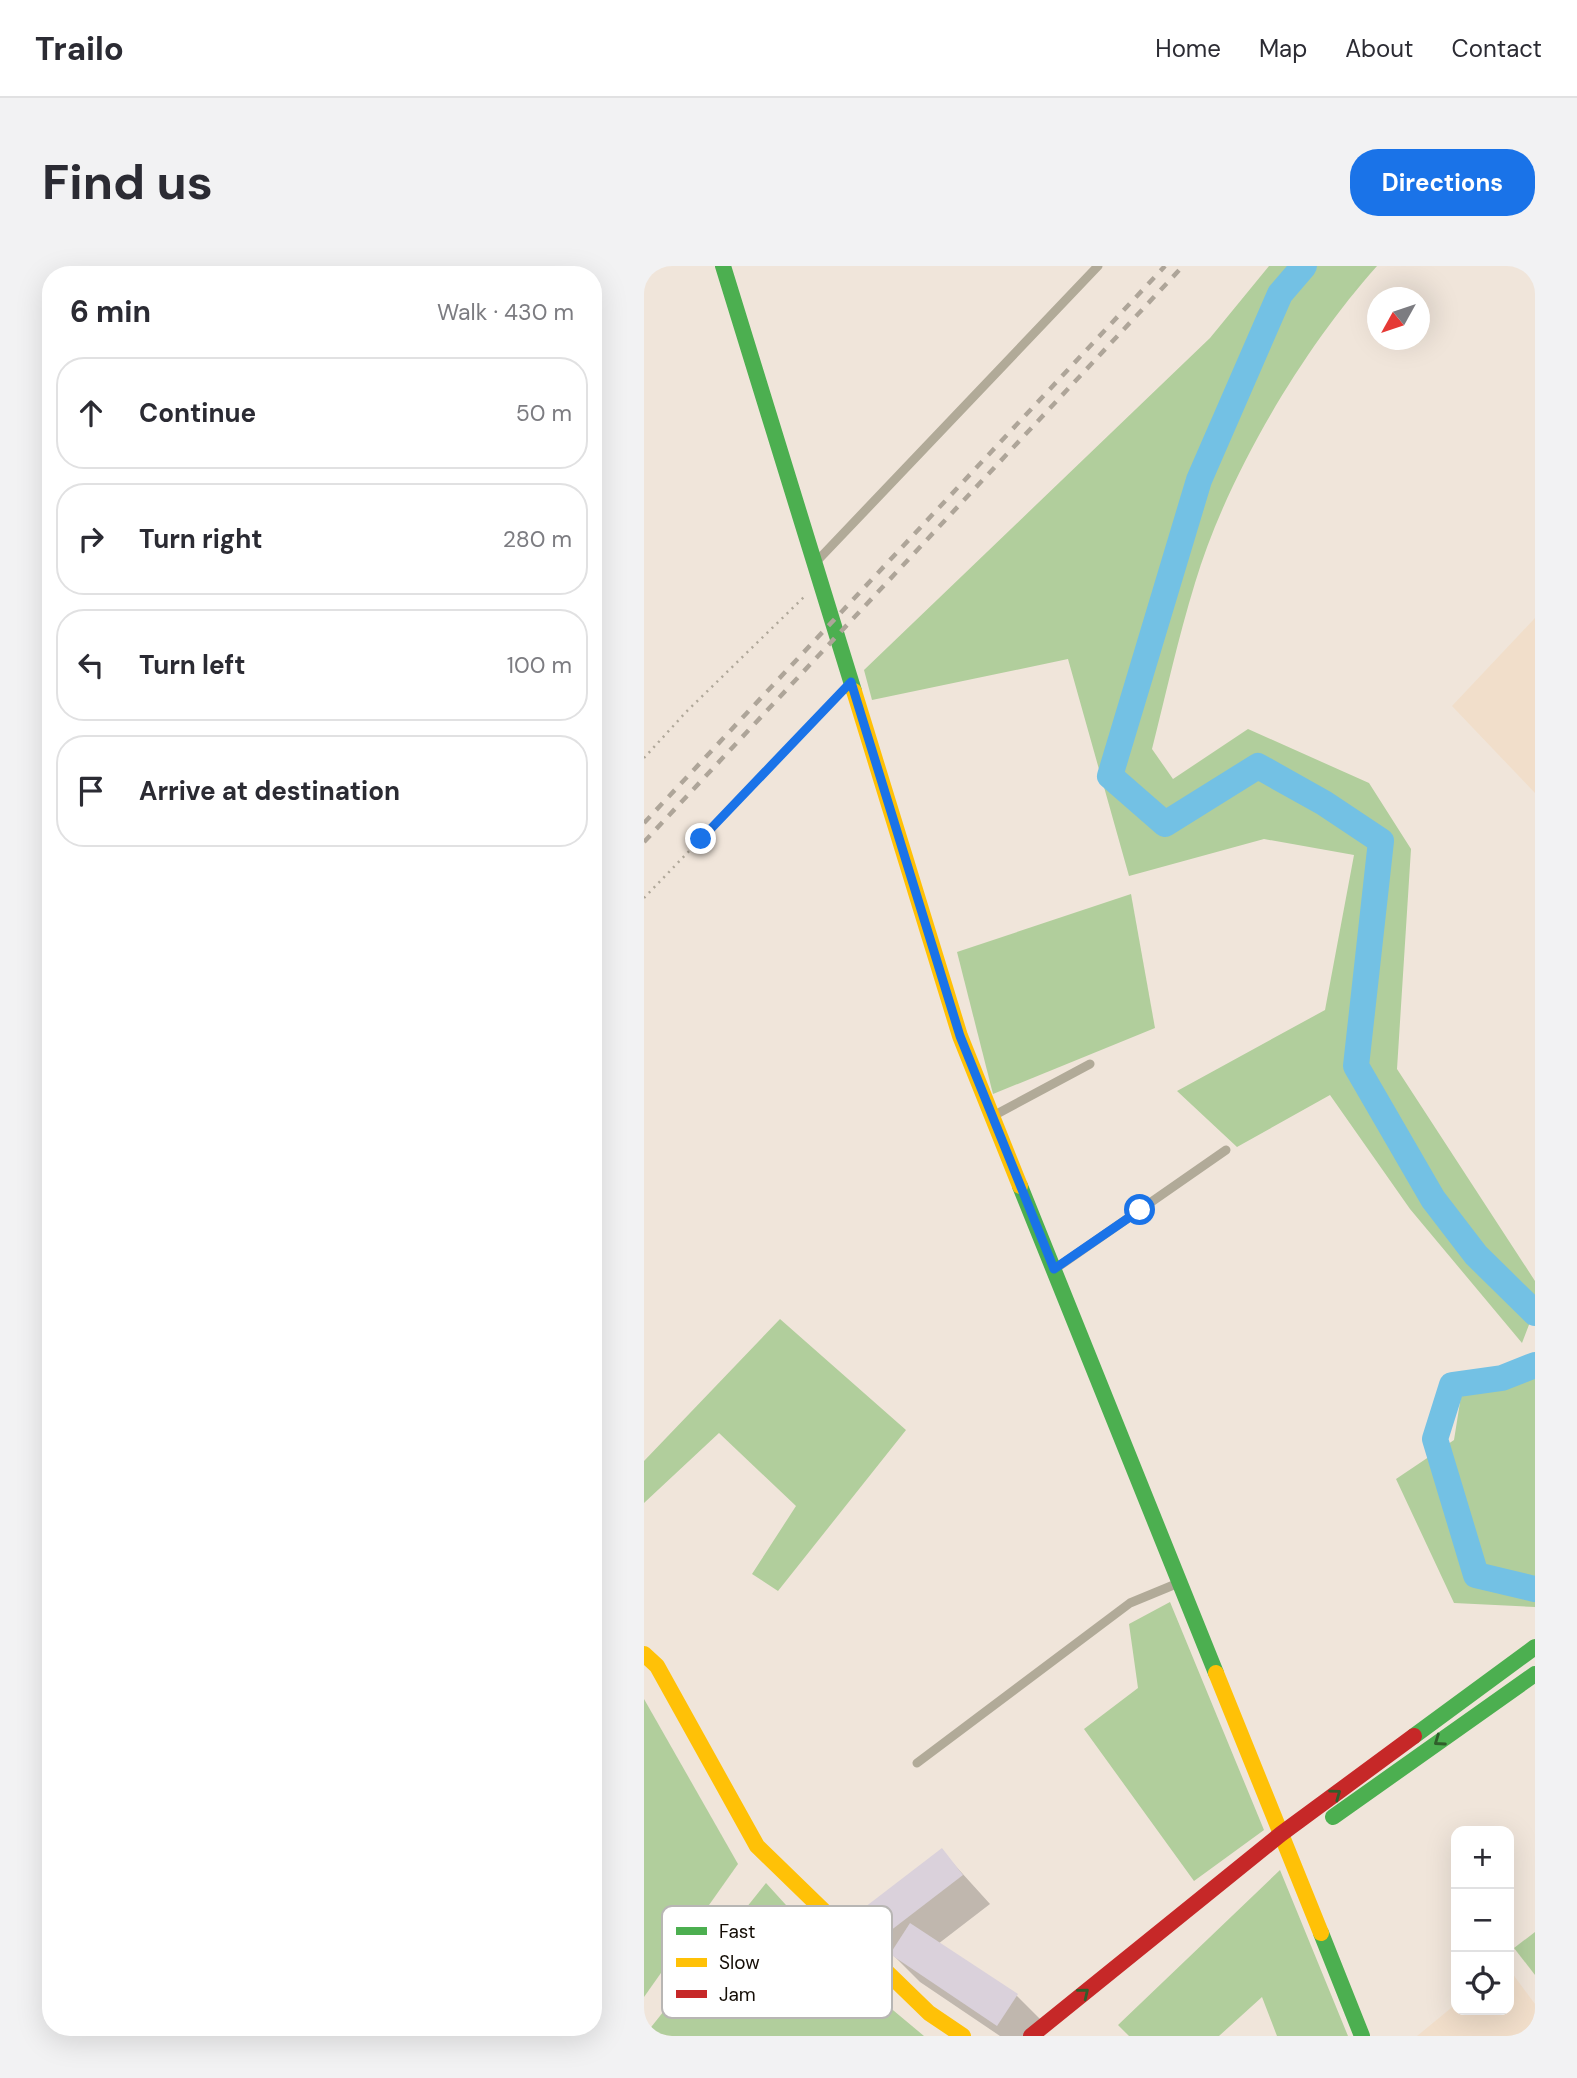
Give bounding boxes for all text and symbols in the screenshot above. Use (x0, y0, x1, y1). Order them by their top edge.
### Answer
text: Trailo (35, 27, 124, 70)
text: Home (1155, 33, 1221, 64)
text: Map (1259, 33, 1307, 64)
text: About (1345, 33, 1414, 64)
text: Contact (1452, 33, 1542, 64)
button: Directions (1350, 149, 1535, 216)
text: Find us (42, 150, 213, 214)
north arrow (1367, 287, 1430, 350)
text: 6 min (70, 292, 151, 331)
text: Walk · 430 m (437, 297, 574, 327)
icon: ahead (72, 394, 110, 432)
text: Continue (139, 396, 256, 430)
text: 50 m (516, 398, 572, 428)
icon: right (72, 520, 110, 558)
text: Turn right (139, 522, 263, 556)
text: 280 m (503, 524, 572, 554)
icon: left (72, 646, 110, 684)
text: Turn left (139, 648, 246, 682)
text: 100 m (507, 650, 572, 680)
icon: arrive (72, 772, 110, 810)
text: Arrive at destination (139, 774, 400, 808)
route end (685, 823, 716, 854)
route start (1124, 1194, 1155, 1225)
one-way arrow (1434, 1733, 1447, 1746)
one-way arrow (1328, 1789, 1341, 1802)
map controls (1451, 1826, 1514, 2015)
button: + (1451, 1826, 1514, 1889)
button: − (1451, 1889, 1514, 1952)
legend (662, 1906, 892, 2018)
text: Fast (719, 1919, 755, 1944)
text: Slow (719, 1950, 760, 1975)
button: locate (1451, 1952, 1514, 2015)
text: Jam (719, 1982, 756, 2007)
one-way arrow (1076, 1989, 1089, 2001)

